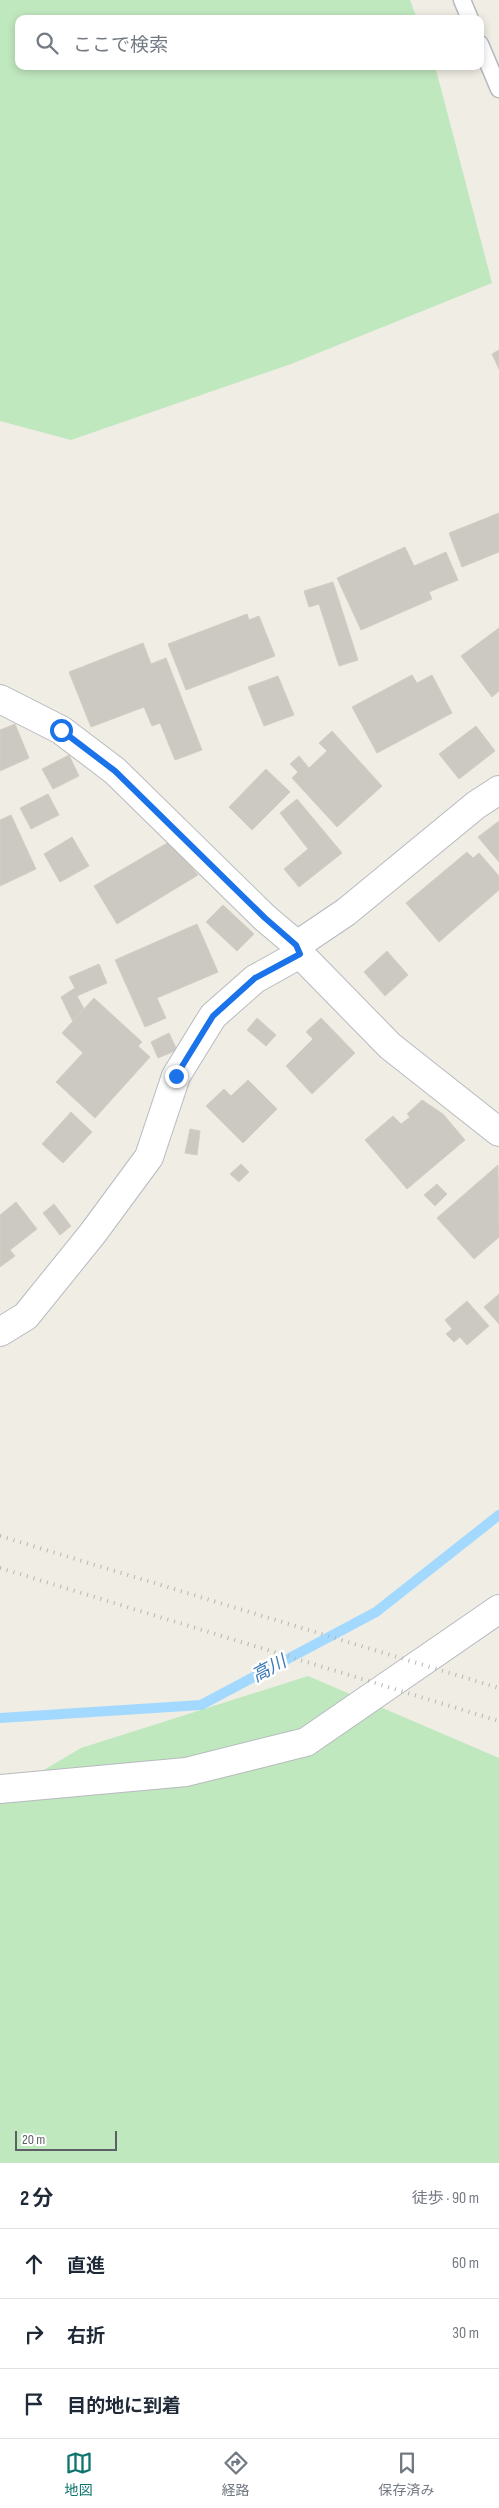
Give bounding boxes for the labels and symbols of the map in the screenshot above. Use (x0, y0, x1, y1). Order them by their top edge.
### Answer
route start (50, 719, 73, 742)
route end (165, 1065, 188, 1088)
water label: 高川 (248, 1650, 292, 1687)
scale bar (15, 2128, 118, 2151)

